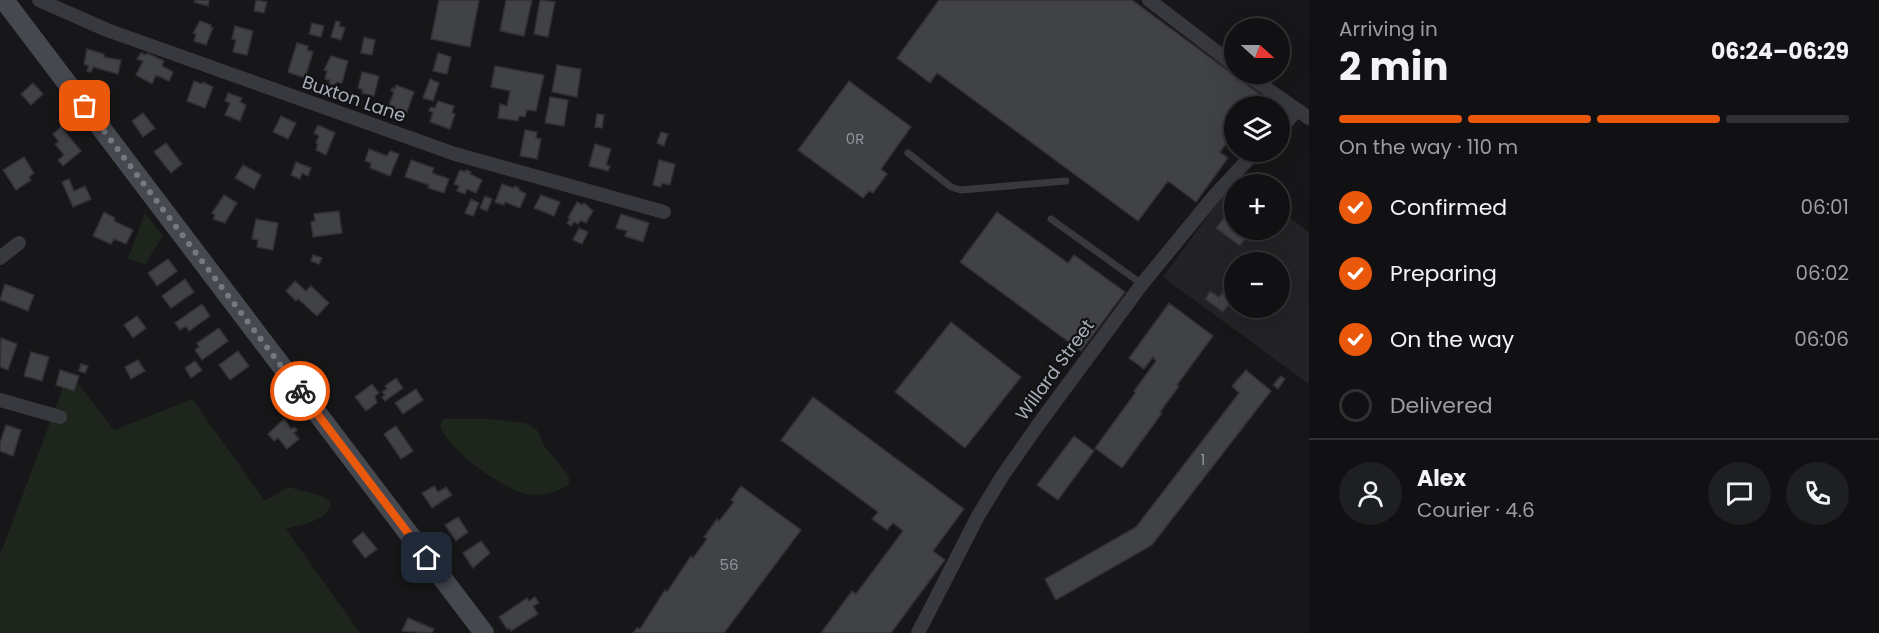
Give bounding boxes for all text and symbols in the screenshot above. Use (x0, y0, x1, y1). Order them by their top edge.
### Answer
text: Arriving in (1339, 15, 1438, 43)
north arrow (1224, 18, 1290, 84)
map controls (1224, 18, 1290, 318)
text: 06:24–06:29 (1711, 36, 1849, 67)
text: 2 min (1339, 39, 1449, 94)
street label: Buxton Lane (299, 69, 409, 128)
pin (59, 80, 110, 131)
icon: bag (68, 89, 101, 122)
button: layers (1224, 96, 1290, 162)
house number: 0R (846, 128, 864, 149)
text: On the way · 110 m (1339, 133, 1518, 161)
button: + (1224, 174, 1290, 240)
icon: check (1339, 191, 1372, 224)
text: Confirmed (1390, 192, 1507, 223)
text: 06:01 (1801, 193, 1849, 221)
button: − (1224, 252, 1290, 318)
icon: check (1339, 257, 1372, 290)
text: Preparing (1390, 258, 1497, 289)
text: 06:02 (1795, 259, 1849, 287)
street label: Willard Street (1009, 314, 1100, 425)
icon: check (1339, 323, 1372, 356)
text: On the way (1390, 324, 1514, 355)
text: 06:06 (1794, 325, 1849, 353)
courier (270, 361, 330, 421)
icon: bike (284, 375, 317, 408)
text: Delivered (1390, 390, 1493, 421)
house number: 1 (1201, 449, 1205, 470)
button: person (1339, 462, 1402, 525)
button: chat (1708, 462, 1771, 525)
button: phone (1786, 462, 1849, 525)
text: Alex (1417, 463, 1466, 494)
text: Courier · 4.6 (1417, 496, 1535, 524)
pin (401, 532, 452, 583)
icon: home (410, 541, 443, 574)
house number: 56 (720, 554, 738, 575)

